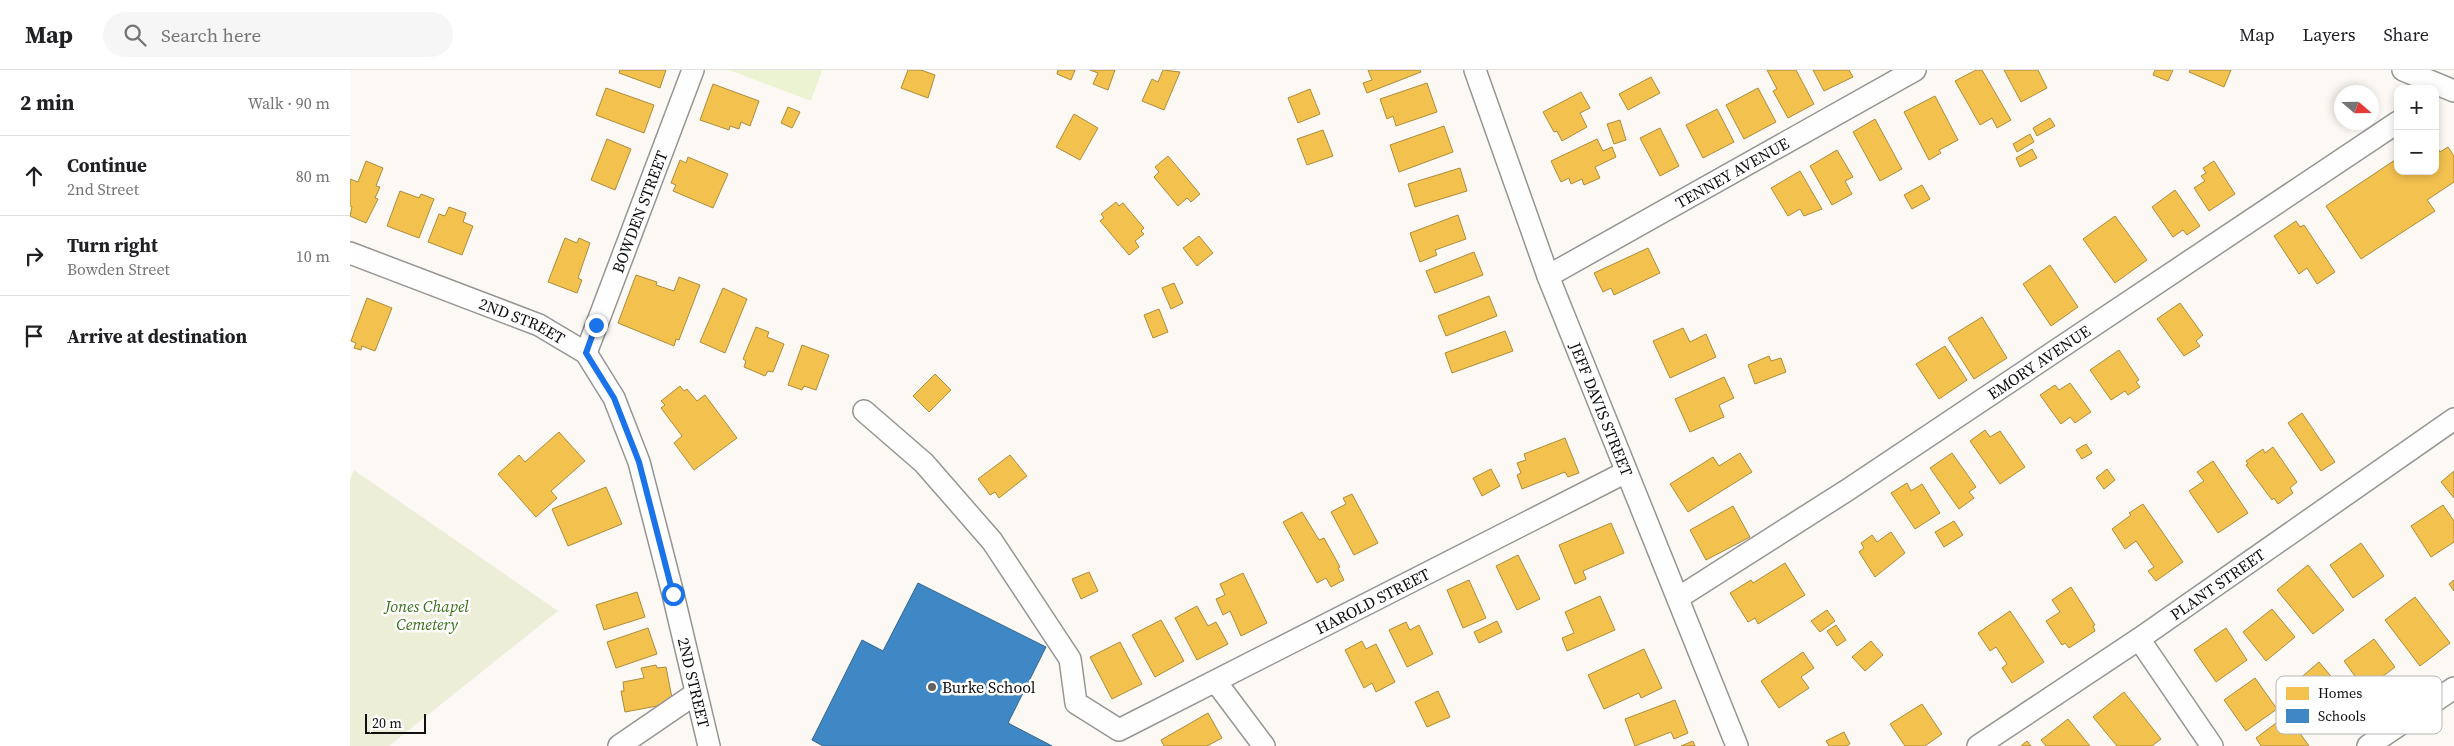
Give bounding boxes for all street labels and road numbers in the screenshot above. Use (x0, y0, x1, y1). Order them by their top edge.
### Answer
street label: TENNEY AVENUE (1671, 132, 1793, 213)
street label: BOWDEN STREET (606, 147, 673, 276)
street label: 2ND STREET (476, 292, 570, 349)
street label: EMORY AVENUE (1983, 320, 2095, 405)
street label: JEFF DAVIS STREET (1564, 338, 1638, 480)
street label: PLANT STREET (2166, 543, 2270, 625)
street label: HAROLD STREET (1312, 563, 1434, 639)
street label: 2ND STREET (673, 635, 715, 730)

